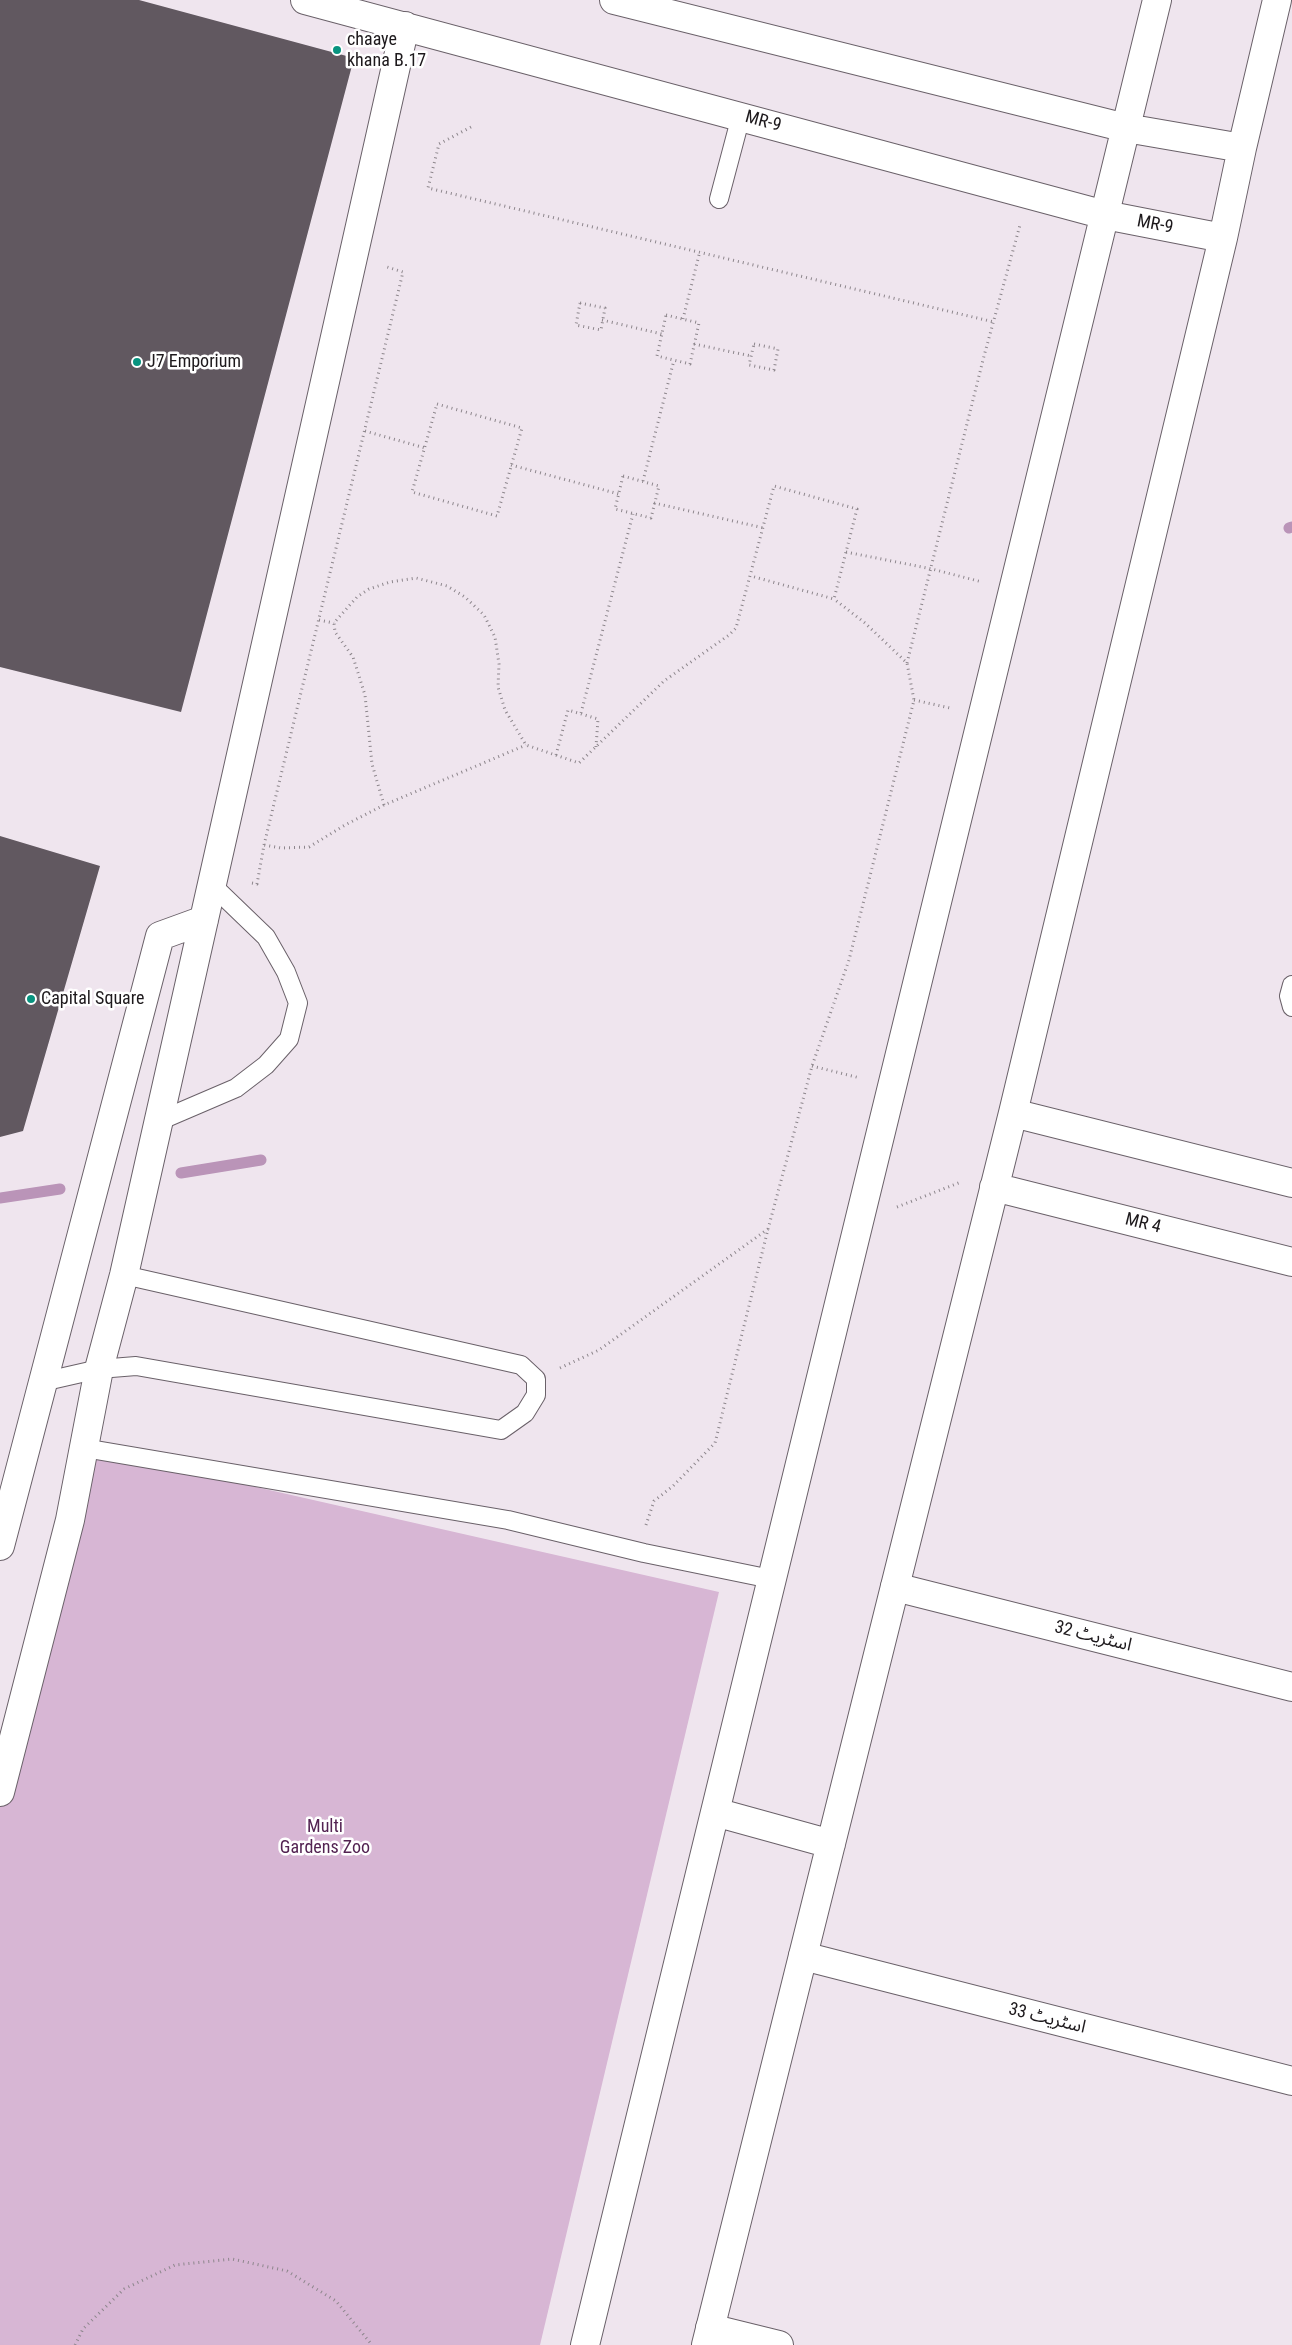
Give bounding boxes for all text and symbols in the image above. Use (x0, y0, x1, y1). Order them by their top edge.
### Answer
place label: chaaye khana B.17 (347, 29, 426, 72)
marker: chaaye khana B.17 (331, 44, 343, 56)
street label: MR-9 (743, 107, 783, 137)
street label: MR-9 (1135, 211, 1175, 239)
place label: J7 Emporium (147, 351, 241, 373)
marker: J7 Emporium (131, 356, 143, 368)
place label: Capital Square (41, 988, 144, 1010)
marker: Capital Square (25, 993, 37, 1005)
street label: MR 4 (1123, 1209, 1163, 1239)
street label: اسٹریٹ 32 (1052, 1617, 1134, 1657)
park label: Multi Gardens Zoo (280, 1816, 370, 1858)
street label: اسٹریٹ 33 (1006, 1999, 1088, 2039)

